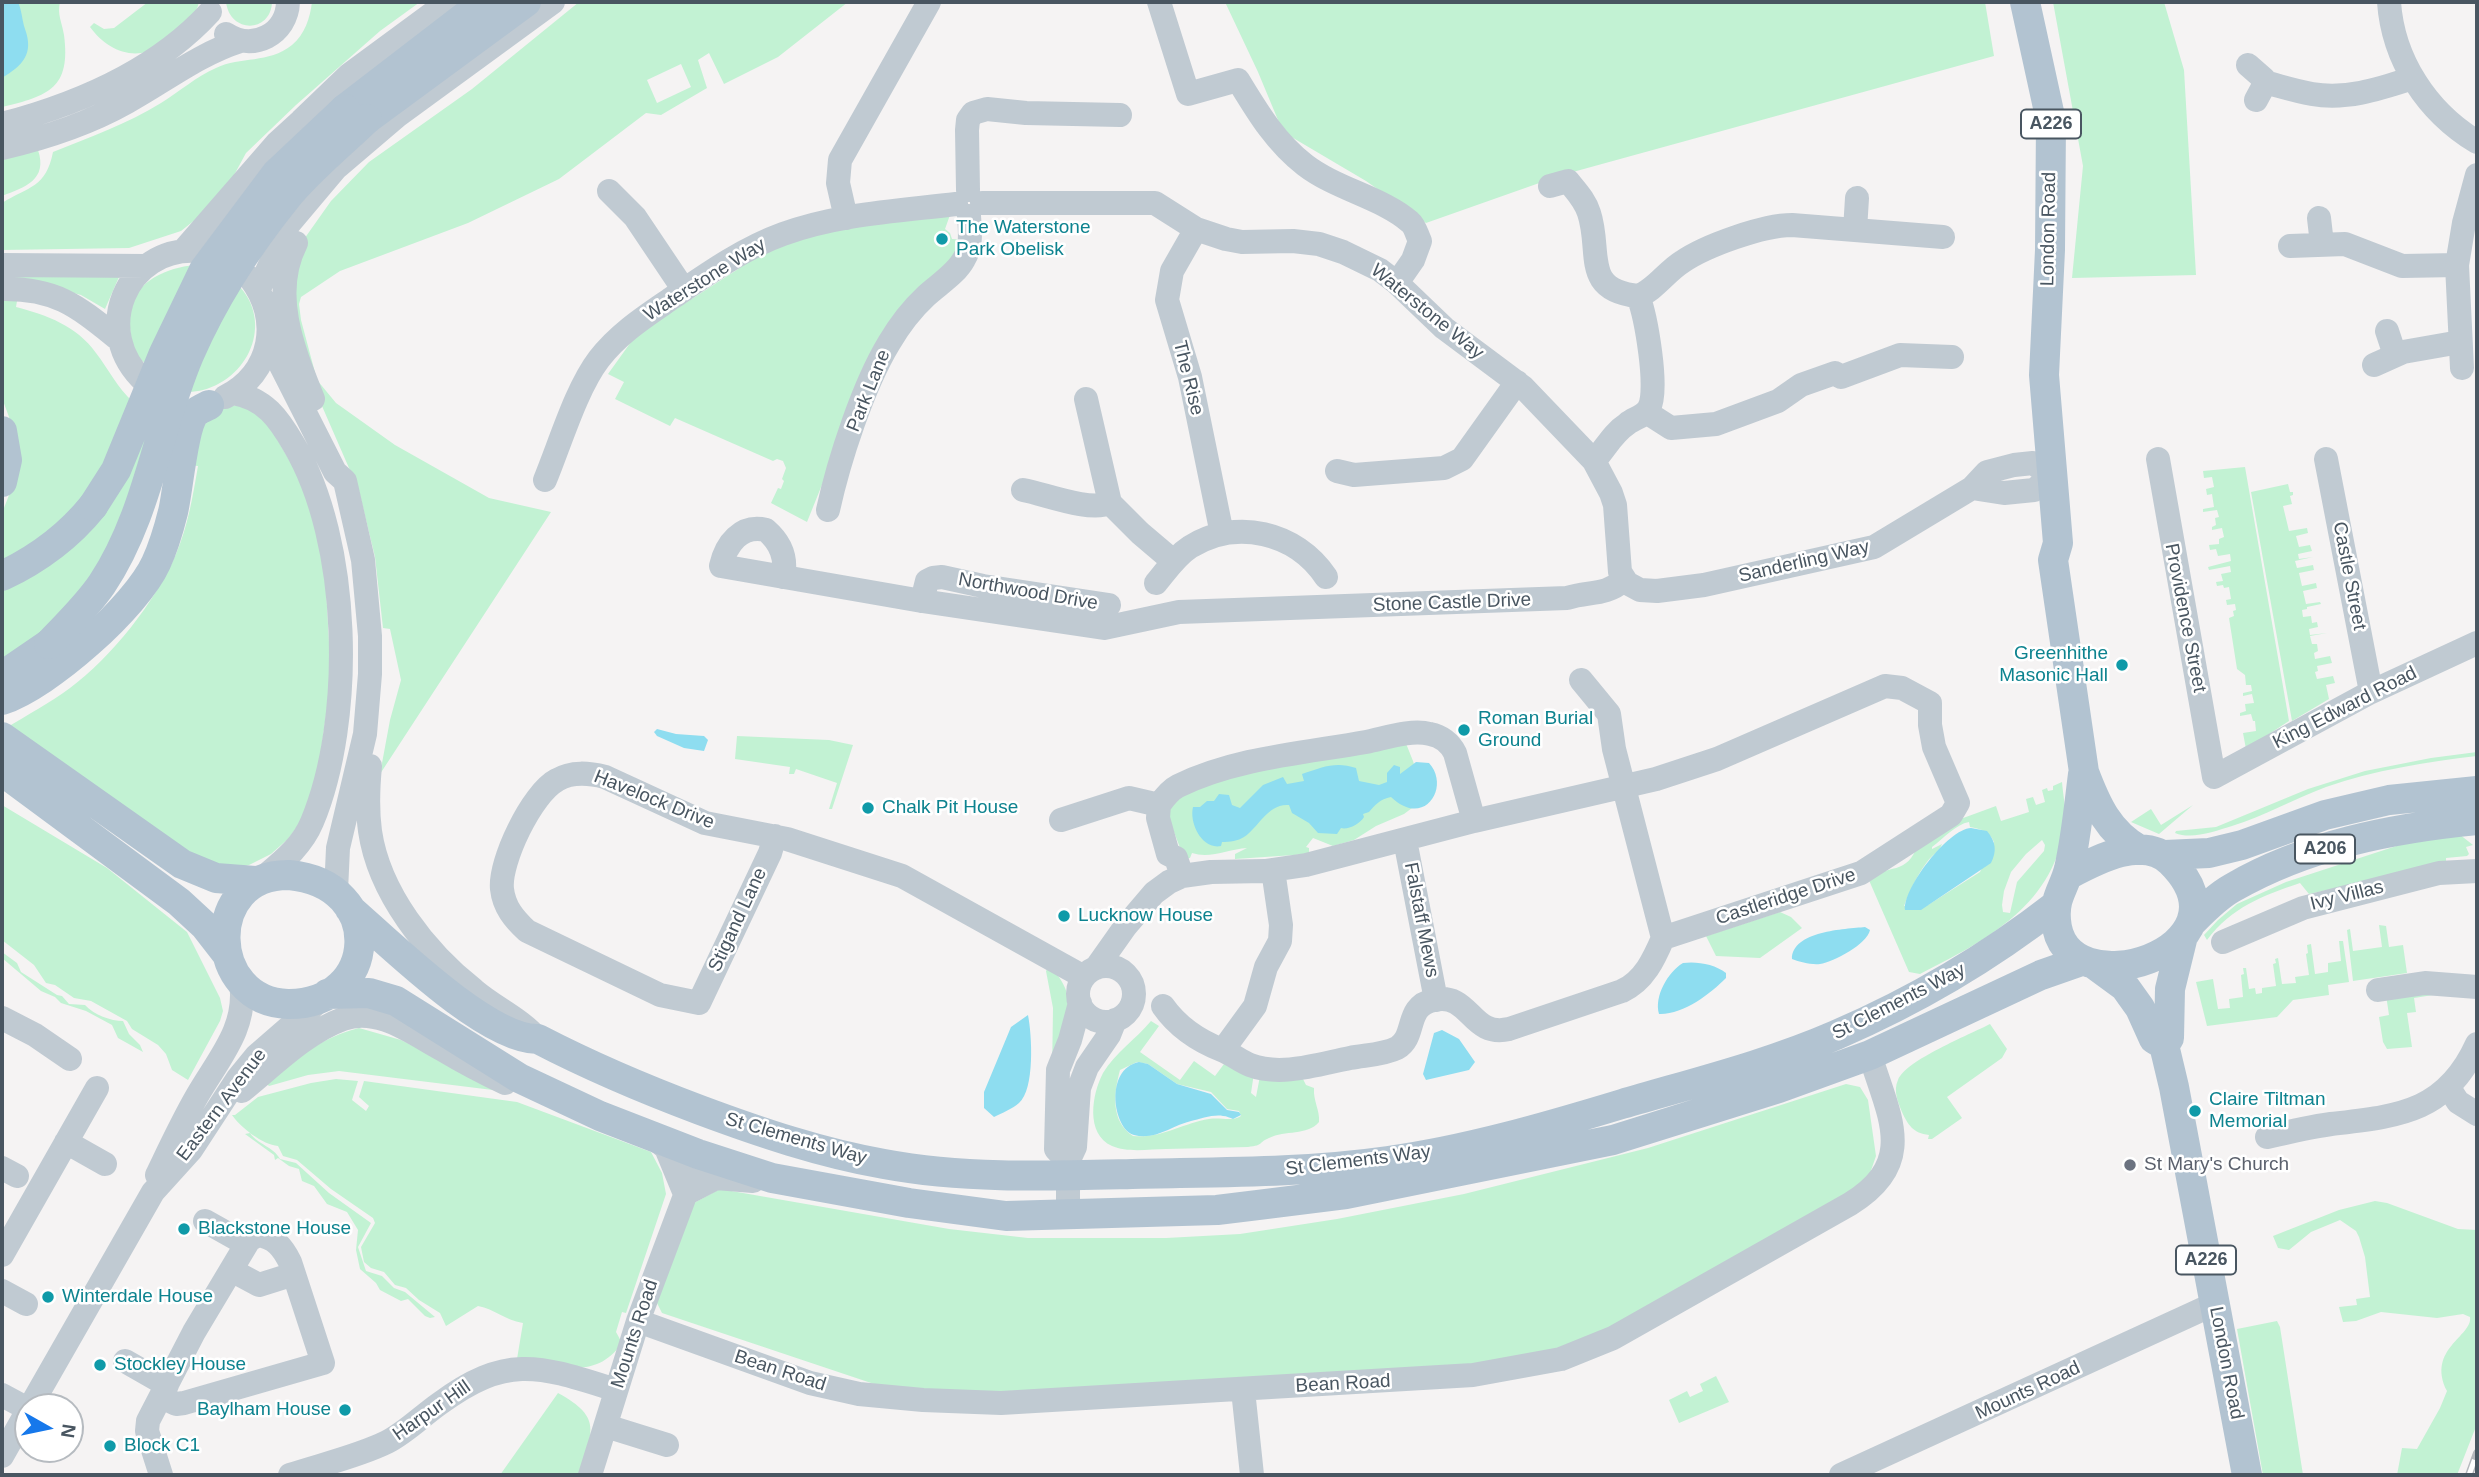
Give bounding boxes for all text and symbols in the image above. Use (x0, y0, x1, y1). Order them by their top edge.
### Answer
road number: A226 (2021, 110, 2081, 139)
street label: London Road (2037, 172, 2061, 286)
place label: The Waterstone Park Obelisk (956, 217, 1090, 261)
marker: The Waterstone Park Obelisk (934, 231, 950, 247)
street label: Waterstone Way (640, 233, 770, 327)
street label: Waterstone Way (1366, 259, 1488, 365)
street label: The Rise (1168, 338, 1208, 418)
street label: Park Lane (842, 347, 896, 435)
street label: Castle Street (2327, 520, 2371, 632)
street label: Sanderling Way (1736, 536, 1872, 588)
street label: Providence Street (2159, 542, 2211, 694)
street label: Northwood Drive (956, 568, 1100, 616)
street label: Stone Castle Drive (1372, 589, 1532, 617)
place label: Greenhithe Masonic Hall (1999, 643, 2108, 687)
marker: Greenhithe Masonic Hall (2114, 657, 2130, 673)
street label: King Edward Road (2269, 662, 2421, 754)
place label: Roman Burial Ground (1478, 708, 1593, 752)
marker: Roman Burial Ground (1456, 722, 1472, 738)
street label: Havelock Drive (591, 766, 717, 834)
place label: Chalk Pit House (882, 797, 1018, 819)
marker: Chalk Pit House (860, 800, 876, 816)
road number: A206 (2295, 834, 2355, 864)
street label: Falstaff Mews (1399, 860, 1443, 980)
street label: Stigand Lane (704, 864, 772, 976)
street label: Castleridge Drive (1713, 864, 1859, 930)
street label: Ivy Villas (2308, 876, 2386, 916)
place label: Lucknow House (1078, 905, 1213, 927)
marker: Lucknow House (1056, 908, 1072, 924)
street label: St Clements Way (1829, 959, 1969, 1045)
street label: Eastern Avenue (172, 1044, 272, 1166)
place label: Claire Tiltman Memorial (2209, 1089, 2325, 1133)
marker: Claire Tiltman Memorial (2187, 1103, 2203, 1119)
street label: St Clements Way (723, 1108, 869, 1170)
street label: St Clements Way (1284, 1141, 1432, 1181)
place label: St Mary's Church (2144, 1154, 2289, 1176)
marker: St Mary's Church (2122, 1157, 2138, 1173)
place label: Blackstone House (198, 1218, 351, 1240)
marker: Blackstone House (176, 1221, 192, 1237)
road number: A226 (2176, 1246, 2236, 1274)
street label: Mounts Road (607, 1277, 663, 1391)
place label: Winterdale House (62, 1286, 213, 1308)
marker: Winterdale House (40, 1289, 56, 1305)
street label: London Road (2204, 1305, 2248, 1421)
street label: Bean Road (731, 1345, 829, 1397)
place label: Stockley House (114, 1354, 246, 1376)
marker: Stockley House (92, 1357, 108, 1373)
street label: Mounts Road (1972, 1357, 2084, 1425)
street label: Bean Road (1295, 1370, 1391, 1398)
street label: Harpur Hill (389, 1376, 475, 1446)
north arrow (14, 1393, 84, 1463)
place label: Baylham House (197, 1399, 331, 1421)
marker: Baylham House (337, 1402, 353, 1418)
text: N (57, 1423, 80, 1439)
place label: Block C1 (124, 1435, 200, 1457)
marker: Block C1 (102, 1438, 118, 1454)

